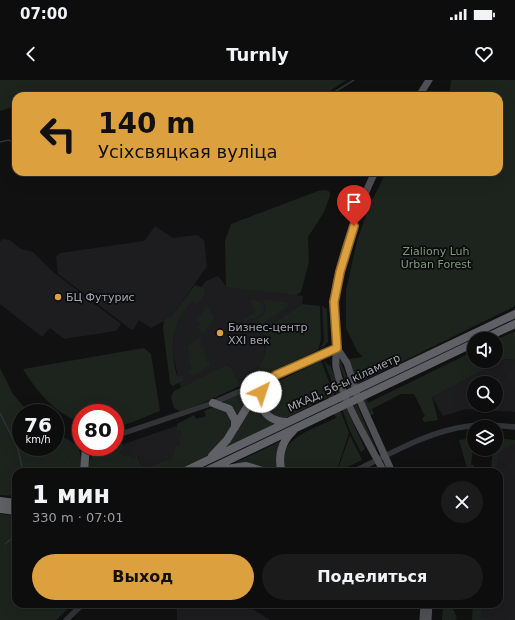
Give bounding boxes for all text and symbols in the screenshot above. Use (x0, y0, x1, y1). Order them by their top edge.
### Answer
text: 07:00 (20, 5, 68, 23)
icon: back (20, 43, 42, 65)
icon: heart (473, 43, 495, 65)
text: Turnly (226, 44, 289, 65)
text: 140 m (98, 107, 195, 140)
icon: left (32, 108, 84, 160)
text: Усіхсвяцкая вуліца (98, 141, 278, 162)
pin (337, 185, 371, 226)
icon: arrive (343, 191, 365, 213)
park label: Zialiony Luh Urban Forest (401, 245, 472, 271)
place label: БЦ Футурис (66, 291, 135, 304)
marker: БЦ Футурис (53, 292, 63, 302)
place label: Бизнес-центр XXI век (228, 321, 307, 347)
marker: Бизнес-центр XXI век (215, 328, 225, 338)
map controls (467, 332, 503, 456)
button: sound (467, 332, 503, 368)
street label: МКАД, 56-ы кіламетр (286, 351, 402, 415)
position arrow (240, 371, 282, 413)
button: search (467, 376, 503, 412)
speed limit sign: 80 (72, 404, 124, 456)
text: 76 (24, 413, 52, 437)
button: layers (467, 420, 503, 456)
text: km/h (25, 434, 51, 445)
text: 1 мин (32, 481, 110, 509)
button: close (441, 481, 483, 523)
text: 330 m · 07:01 (32, 510, 123, 525)
button: Выход (32, 554, 254, 600)
button: Поделиться (262, 554, 483, 600)

